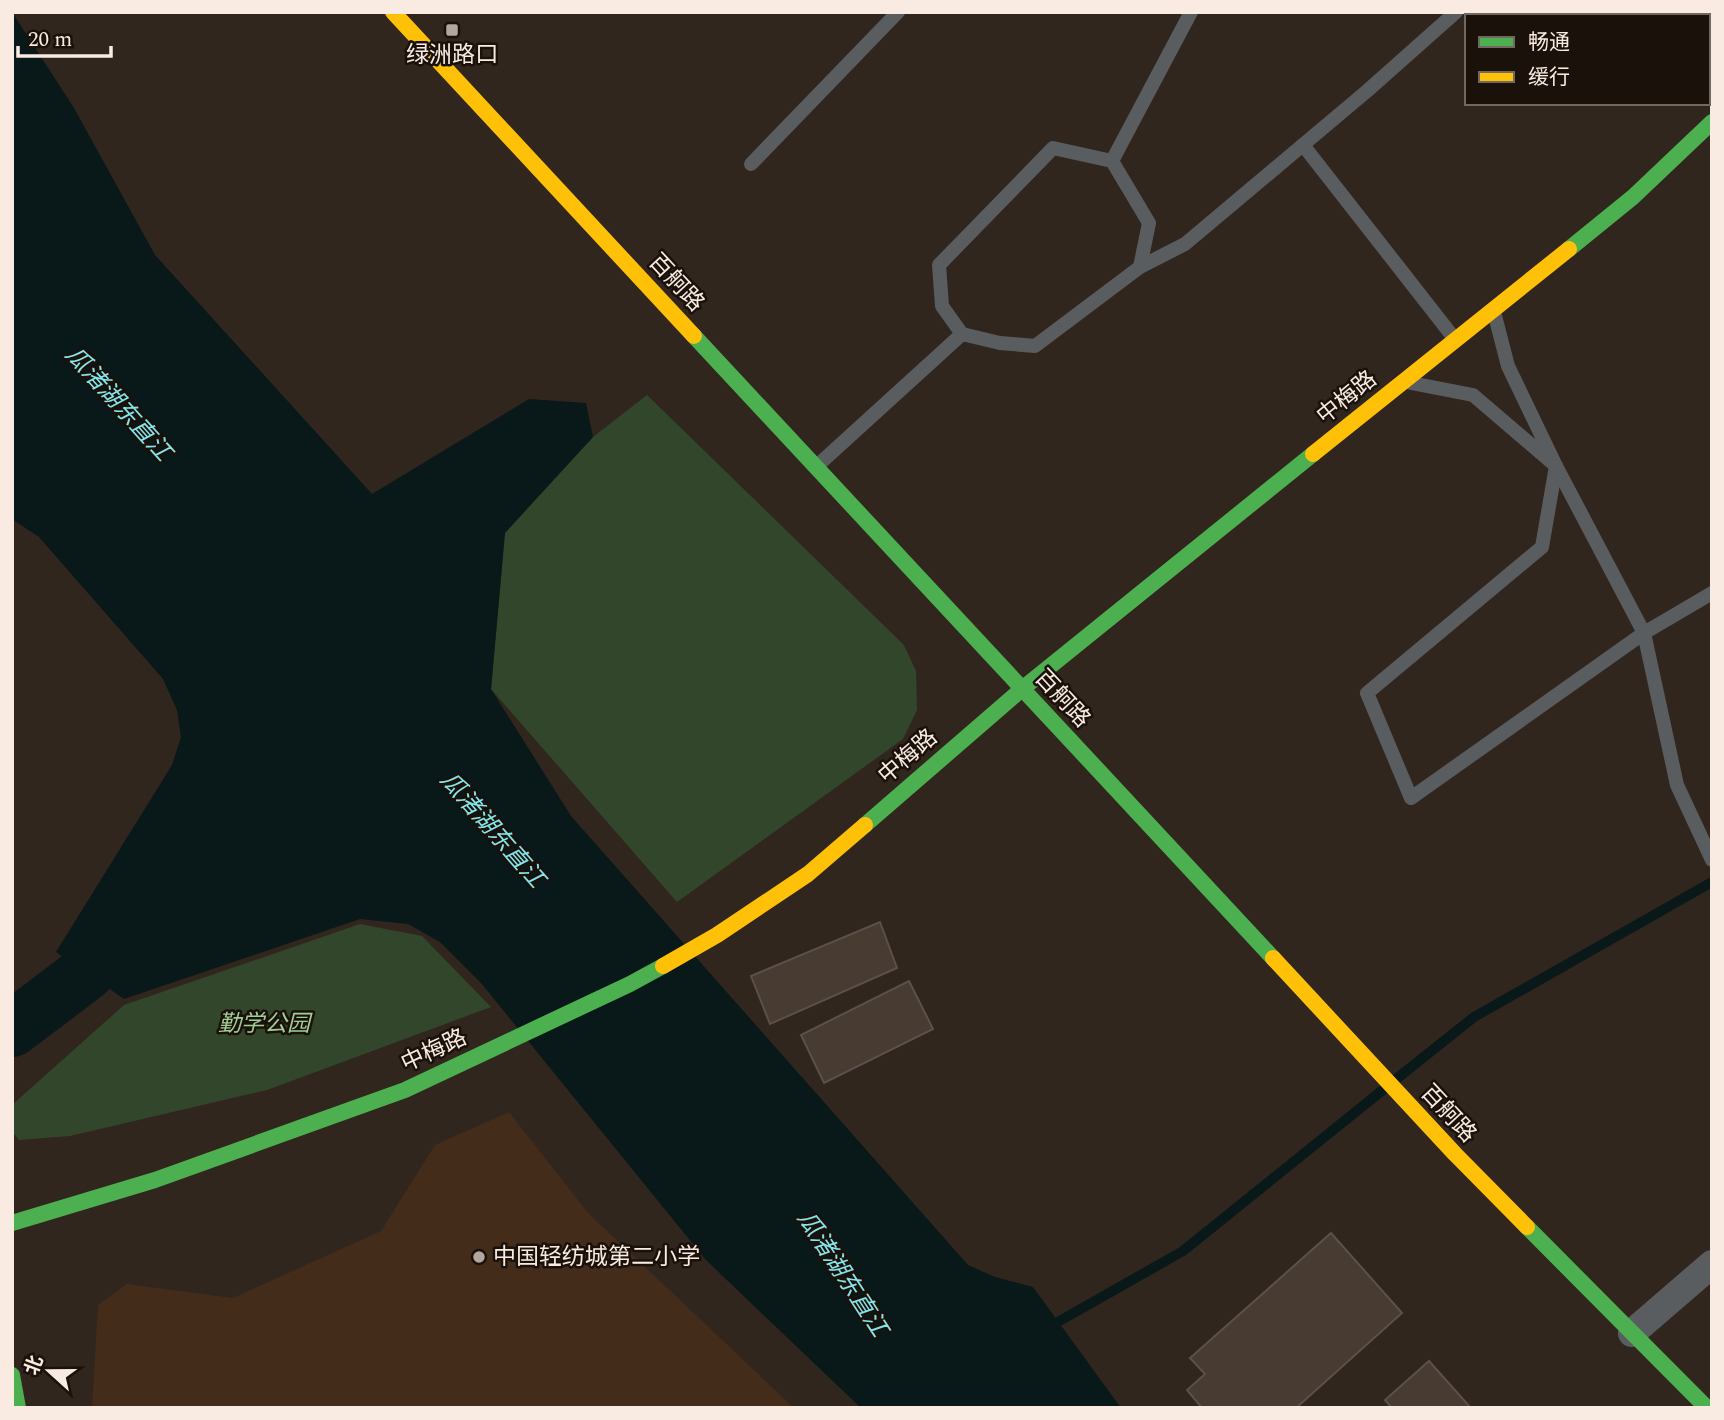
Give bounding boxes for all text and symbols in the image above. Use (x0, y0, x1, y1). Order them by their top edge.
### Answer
scale bar (18, 14, 110, 58)
legend (1465, 14, 1710, 105)
marker: 绿洲路口 (444, 22, 460, 38)
text: 20 m (28, 24, 72, 56)
text: 畅通 (1528, 27, 1570, 59)
place label: 绿洲路口 (406, 38, 498, 73)
text: 缓行 (1528, 62, 1570, 94)
street label: 百舸路 (640, 246, 712, 320)
water label: 瓜渚湖东直江 (56, 338, 182, 472)
street label: 中梅路 (1309, 363, 1385, 433)
street label: 百舸路 (1026, 662, 1098, 736)
street label: 中梅路 (870, 721, 946, 793)
water label: 瓜渚湖东直江 (431, 764, 555, 898)
park label: 勤学公园 (218, 1007, 313, 1042)
street label: 中梅路 (395, 1021, 473, 1081)
street label: 百舸路 (1412, 1077, 1484, 1151)
water label: 瓜渚湖东直江 (788, 1204, 898, 1347)
place label: 中国轻纺城第二小学 (493, 1240, 700, 1275)
marker: 中国轻纺城第二小学 (471, 1249, 487, 1265)
north arrow (14, 1336, 84, 1406)
text: 北 (18, 1351, 51, 1380)

